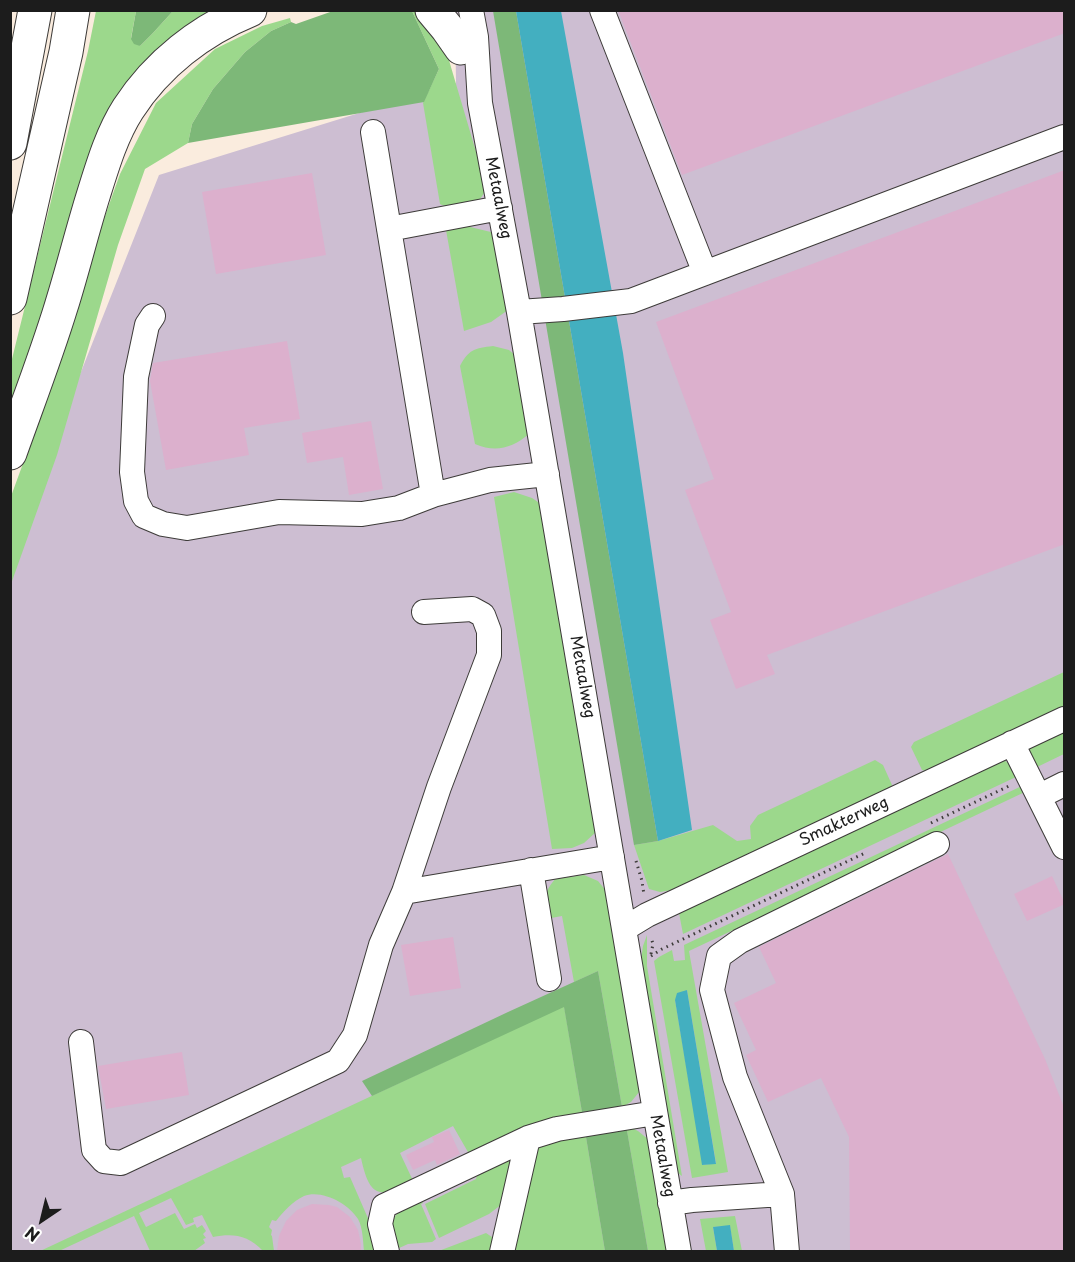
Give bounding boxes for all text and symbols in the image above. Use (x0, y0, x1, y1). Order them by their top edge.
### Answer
street label: Metaalweg (481, 155, 515, 241)
street label: Metaalweg (565, 634, 599, 720)
street label: Smakterweg (796, 793, 892, 851)
street label: Metaalweg (645, 1113, 679, 1199)
north arrow (12, 1190, 72, 1250)
text: N (20, 1221, 44, 1248)

